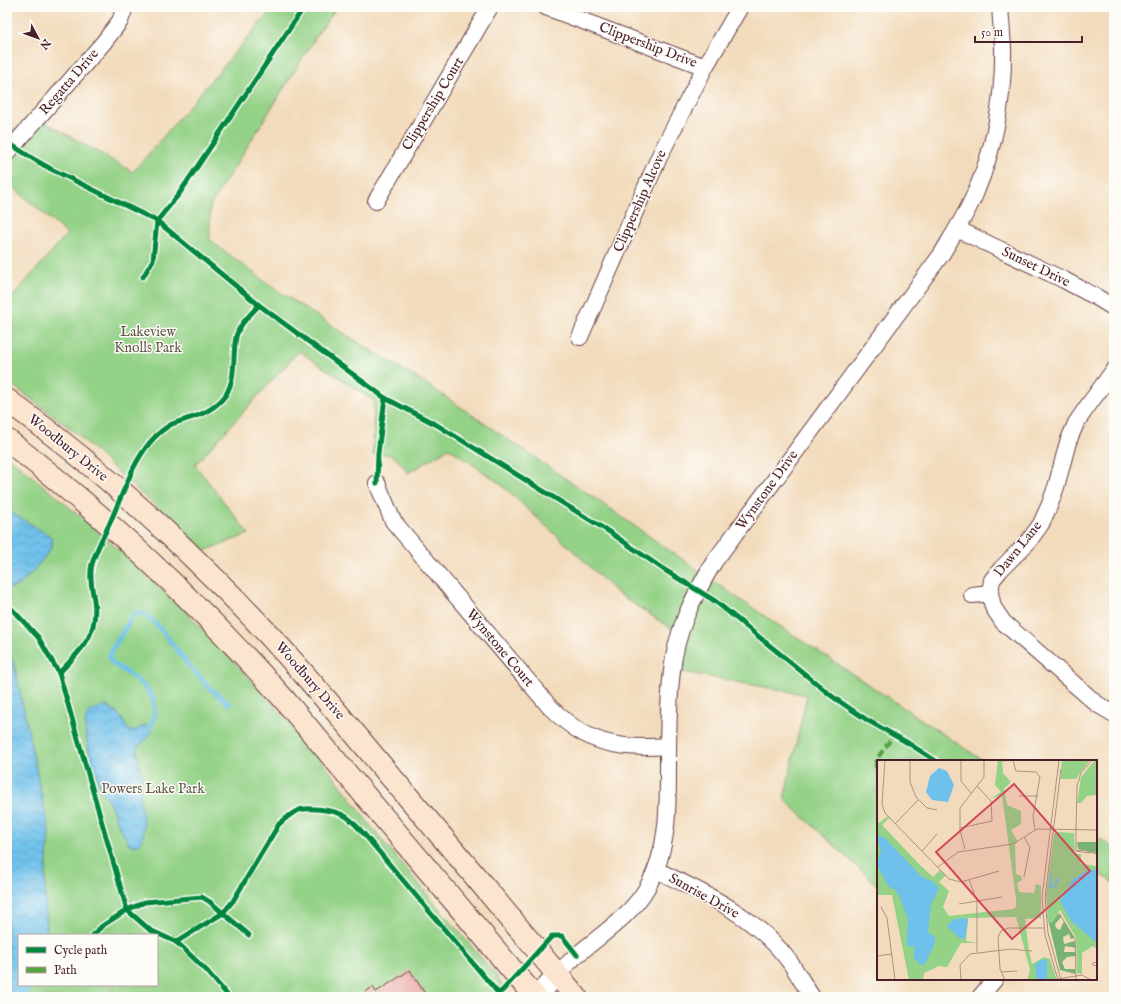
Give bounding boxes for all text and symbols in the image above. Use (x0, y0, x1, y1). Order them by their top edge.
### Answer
north arrow (18, 18, 58, 58)
street label: Clippership Drive (596, 18, 700, 72)
scale bar (975, 18, 1082, 44)
text: 50 m (981, 25, 1003, 40)
text: N (36, 35, 54, 52)
street label: Regatta Drive (35, 45, 103, 119)
street label: Clippership Court (398, 54, 468, 154)
street label: Clippership Alcove (609, 146, 671, 255)
street label: Sunset Drive (999, 243, 1074, 291)
park label: Lakeview Knolls Park (114, 323, 182, 357)
street label: Woodbury Drive (24, 410, 112, 486)
street label: Wynstone Drive (732, 446, 802, 533)
street label: Dawn Lane (990, 517, 1046, 581)
street label: Wynstone Court (462, 605, 538, 691)
street label: Woodbury Drive (271, 638, 349, 724)
inset map (877, 760, 1097, 980)
park label: Powers Lake Park (101, 780, 205, 798)
street label: Sunrise Drive (666, 869, 743, 923)
legend (18, 934, 158, 986)
text: Cycle path (54, 943, 108, 959)
text: Path (54, 963, 77, 978)

